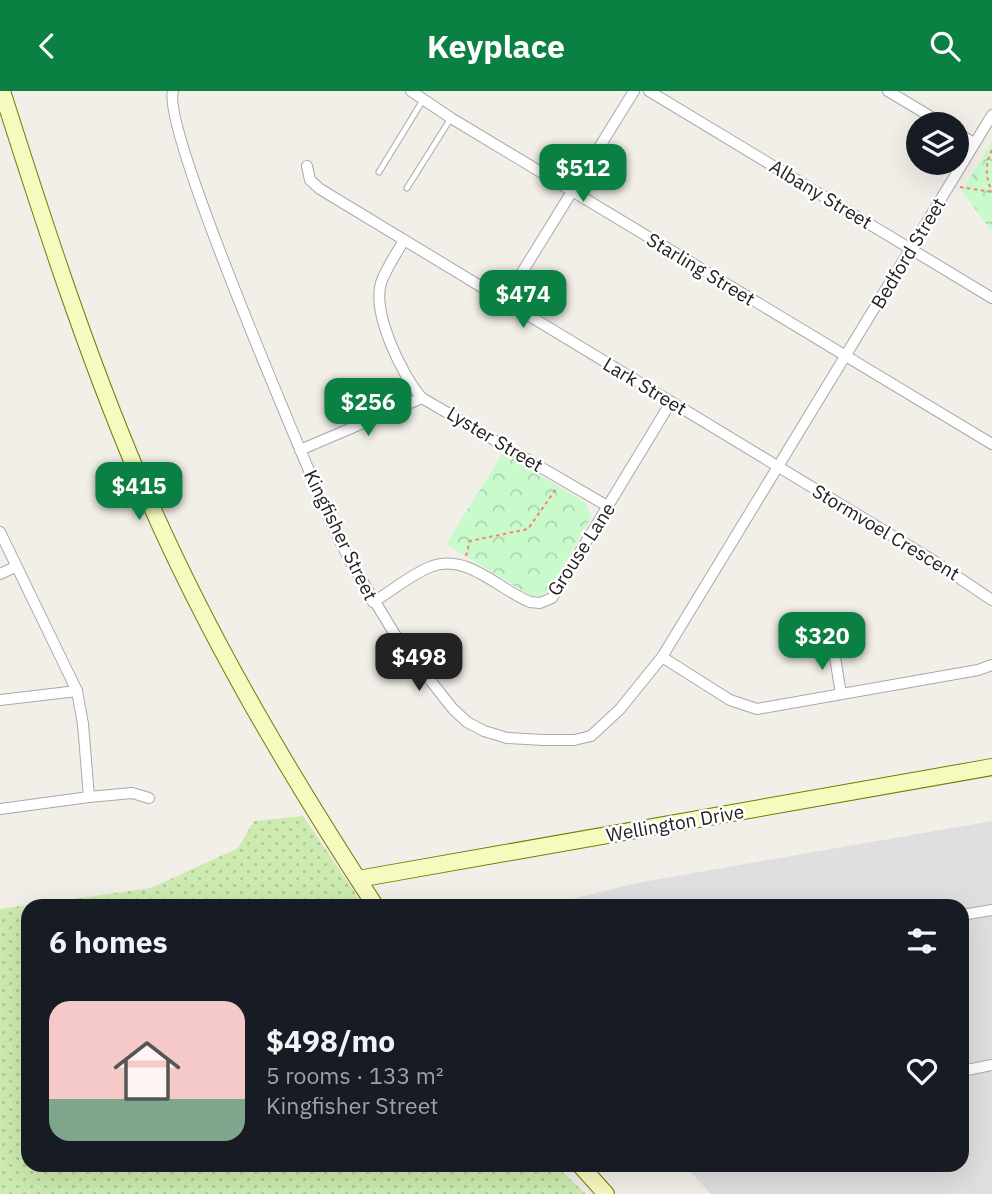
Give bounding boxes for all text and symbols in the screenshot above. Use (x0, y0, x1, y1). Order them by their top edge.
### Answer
text: Keyplace (427, 25, 565, 67)
icon: back (28, 27, 66, 65)
icon: search (926, 27, 964, 65)
map controls (906, 112, 969, 175)
button: layers (906, 112, 969, 175)
pin: $512 (542, 145, 624, 204)
text: $512 (555, 152, 611, 182)
street label: Albany Street (765, 154, 877, 234)
street label: Bedford Street (866, 193, 950, 313)
street label: Starling Street (642, 227, 760, 311)
pin: $474 (482, 271, 564, 330)
text: $474 (495, 278, 551, 308)
street label: Lark Street (599, 352, 691, 420)
pin: $256 (327, 379, 409, 438)
text: $256 (340, 386, 396, 416)
street label: Lyster Street (443, 401, 547, 477)
pin: $415 (98, 463, 180, 522)
street label: Kingfisher Street (299, 466, 383, 604)
text: $415 (111, 470, 167, 500)
street label: Stormvoel Crescent (808, 479, 964, 585)
street label: Grouse Lane (542, 498, 620, 600)
pin: $320 (781, 613, 863, 672)
text: $320 (794, 620, 850, 650)
pin: $498 (378, 633, 460, 693)
text: $498 (391, 641, 447, 671)
street label: Wellington Drive (604, 799, 746, 847)
text: 6 homes (49, 922, 168, 961)
icon: filters (903, 922, 941, 960)
text: $498/mo (266, 1021, 395, 1060)
icon: home (105, 1029, 189, 1113)
icon: heart (903, 1052, 941, 1090)
text: 5 rooms · 133 m² (266, 1060, 444, 1090)
text: Kingfisher Street (266, 1090, 438, 1120)

